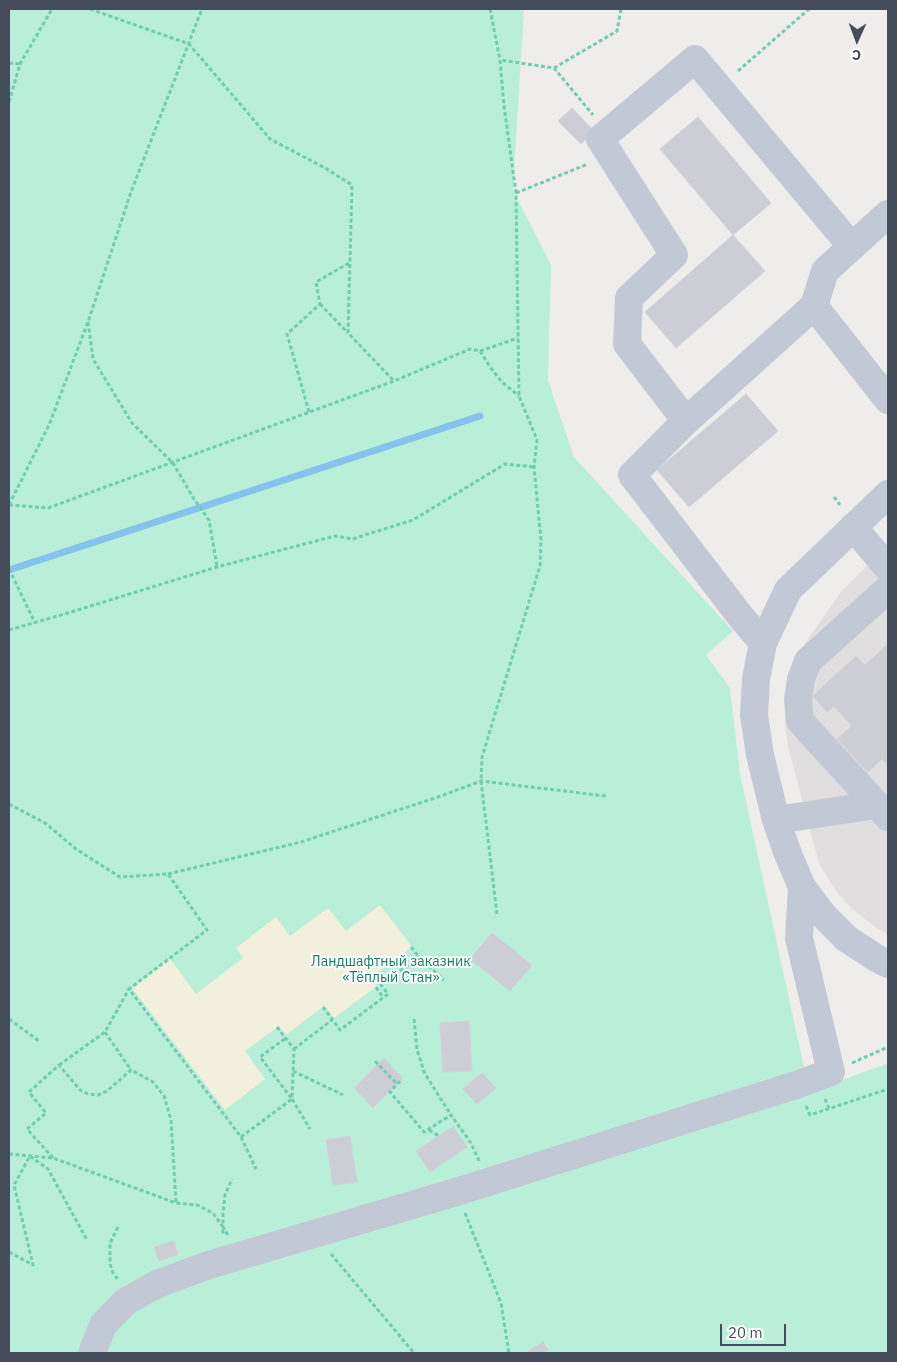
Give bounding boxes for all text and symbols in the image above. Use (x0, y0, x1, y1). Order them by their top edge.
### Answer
north arrow (832, 15, 882, 65)
text: С (852, 46, 861, 64)
park label: Ландшафтный заказник «Тёплый Стан» (311, 954, 471, 986)
scale bar (722, 1314, 788, 1346)
text: 20 m (728, 1323, 763, 1342)

